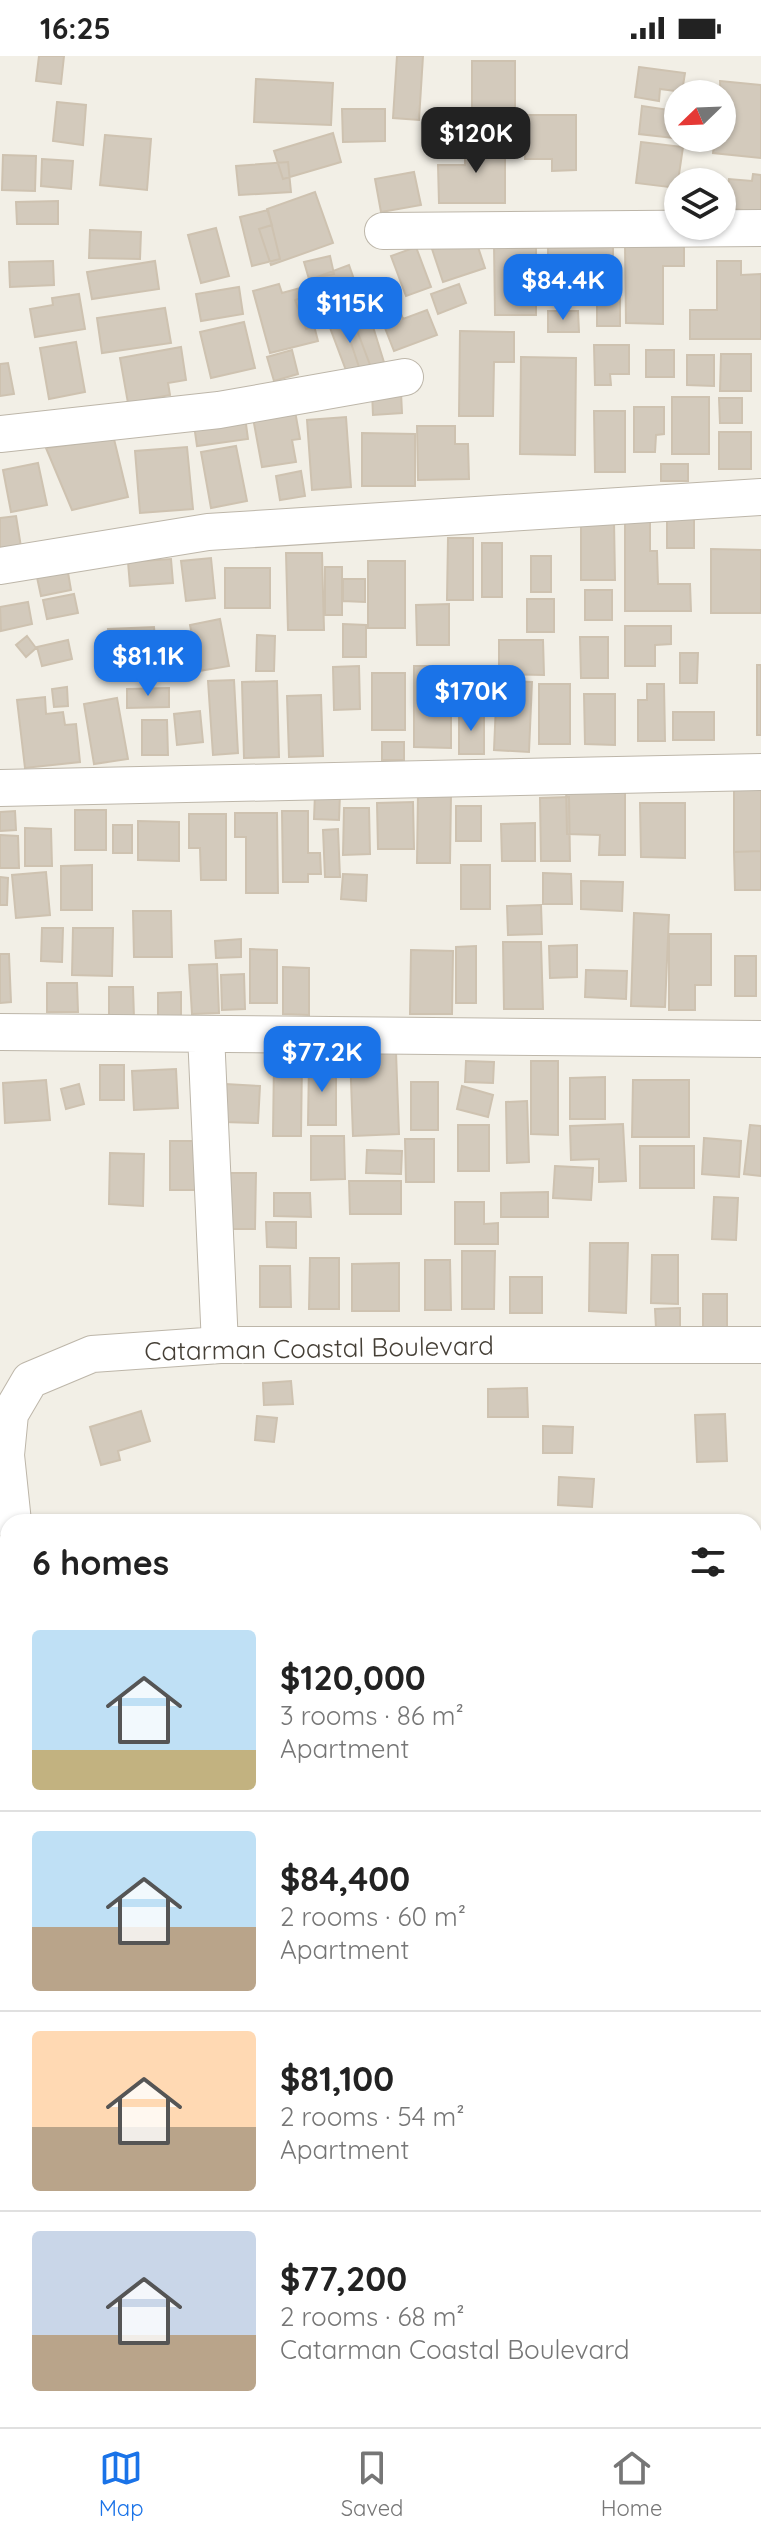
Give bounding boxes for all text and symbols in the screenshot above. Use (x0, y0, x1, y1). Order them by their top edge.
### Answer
text: 16:25 (40, 9, 111, 47)
north arrow (664, 80, 736, 152)
map controls (664, 80, 736, 240)
pin: $120K (420, 107, 532, 175)
text: $120K (439, 116, 513, 149)
button: layers (664, 168, 736, 240)
pin: $84.4K (498, 254, 628, 322)
text: $84.4K (521, 263, 605, 296)
pin: $115K (294, 277, 406, 345)
text: $115K (316, 286, 384, 319)
pin: $81.1K (83, 630, 213, 698)
text: $81.1K (112, 639, 184, 672)
pin: $170K (415, 665, 527, 733)
text: $170K (435, 674, 507, 707)
pin: $77.2K (257, 1026, 387, 1094)
text: $77.2K (282, 1035, 362, 1068)
street label: Catarman Coastal Boulevard (144, 1328, 494, 1368)
icon: filters (686, 1540, 730, 1584)
text: 6 homes (32, 1541, 169, 1584)
text: $120,000 (280, 1656, 426, 1699)
icon: home (96, 1662, 192, 1758)
text: 3 rooms · 86 m² (280, 1699, 464, 1732)
text: Apartment (280, 1732, 409, 1765)
text: $84,400 (280, 1857, 410, 1900)
icon: home (96, 1863, 192, 1959)
text: 2 rooms · 60 m² (280, 1900, 466, 1933)
text: Apartment (280, 1933, 409, 1966)
text: $81,100 (280, 2057, 394, 2100)
icon: home (96, 2063, 192, 2159)
text: 2 rooms · 54 m² (280, 2100, 464, 2133)
text: Apartment (280, 2133, 409, 2166)
text: $77,200 (280, 2257, 407, 2300)
icon: home (96, 2263, 192, 2359)
text: 2 rooms · 68 m² (280, 2300, 465, 2333)
text: Catarman Coastal Boulevard (280, 2333, 630, 2366)
tab: Map (99, 2446, 143, 2522)
tab: Saved (341, 2446, 403, 2522)
tab: Home (601, 2446, 662, 2522)

